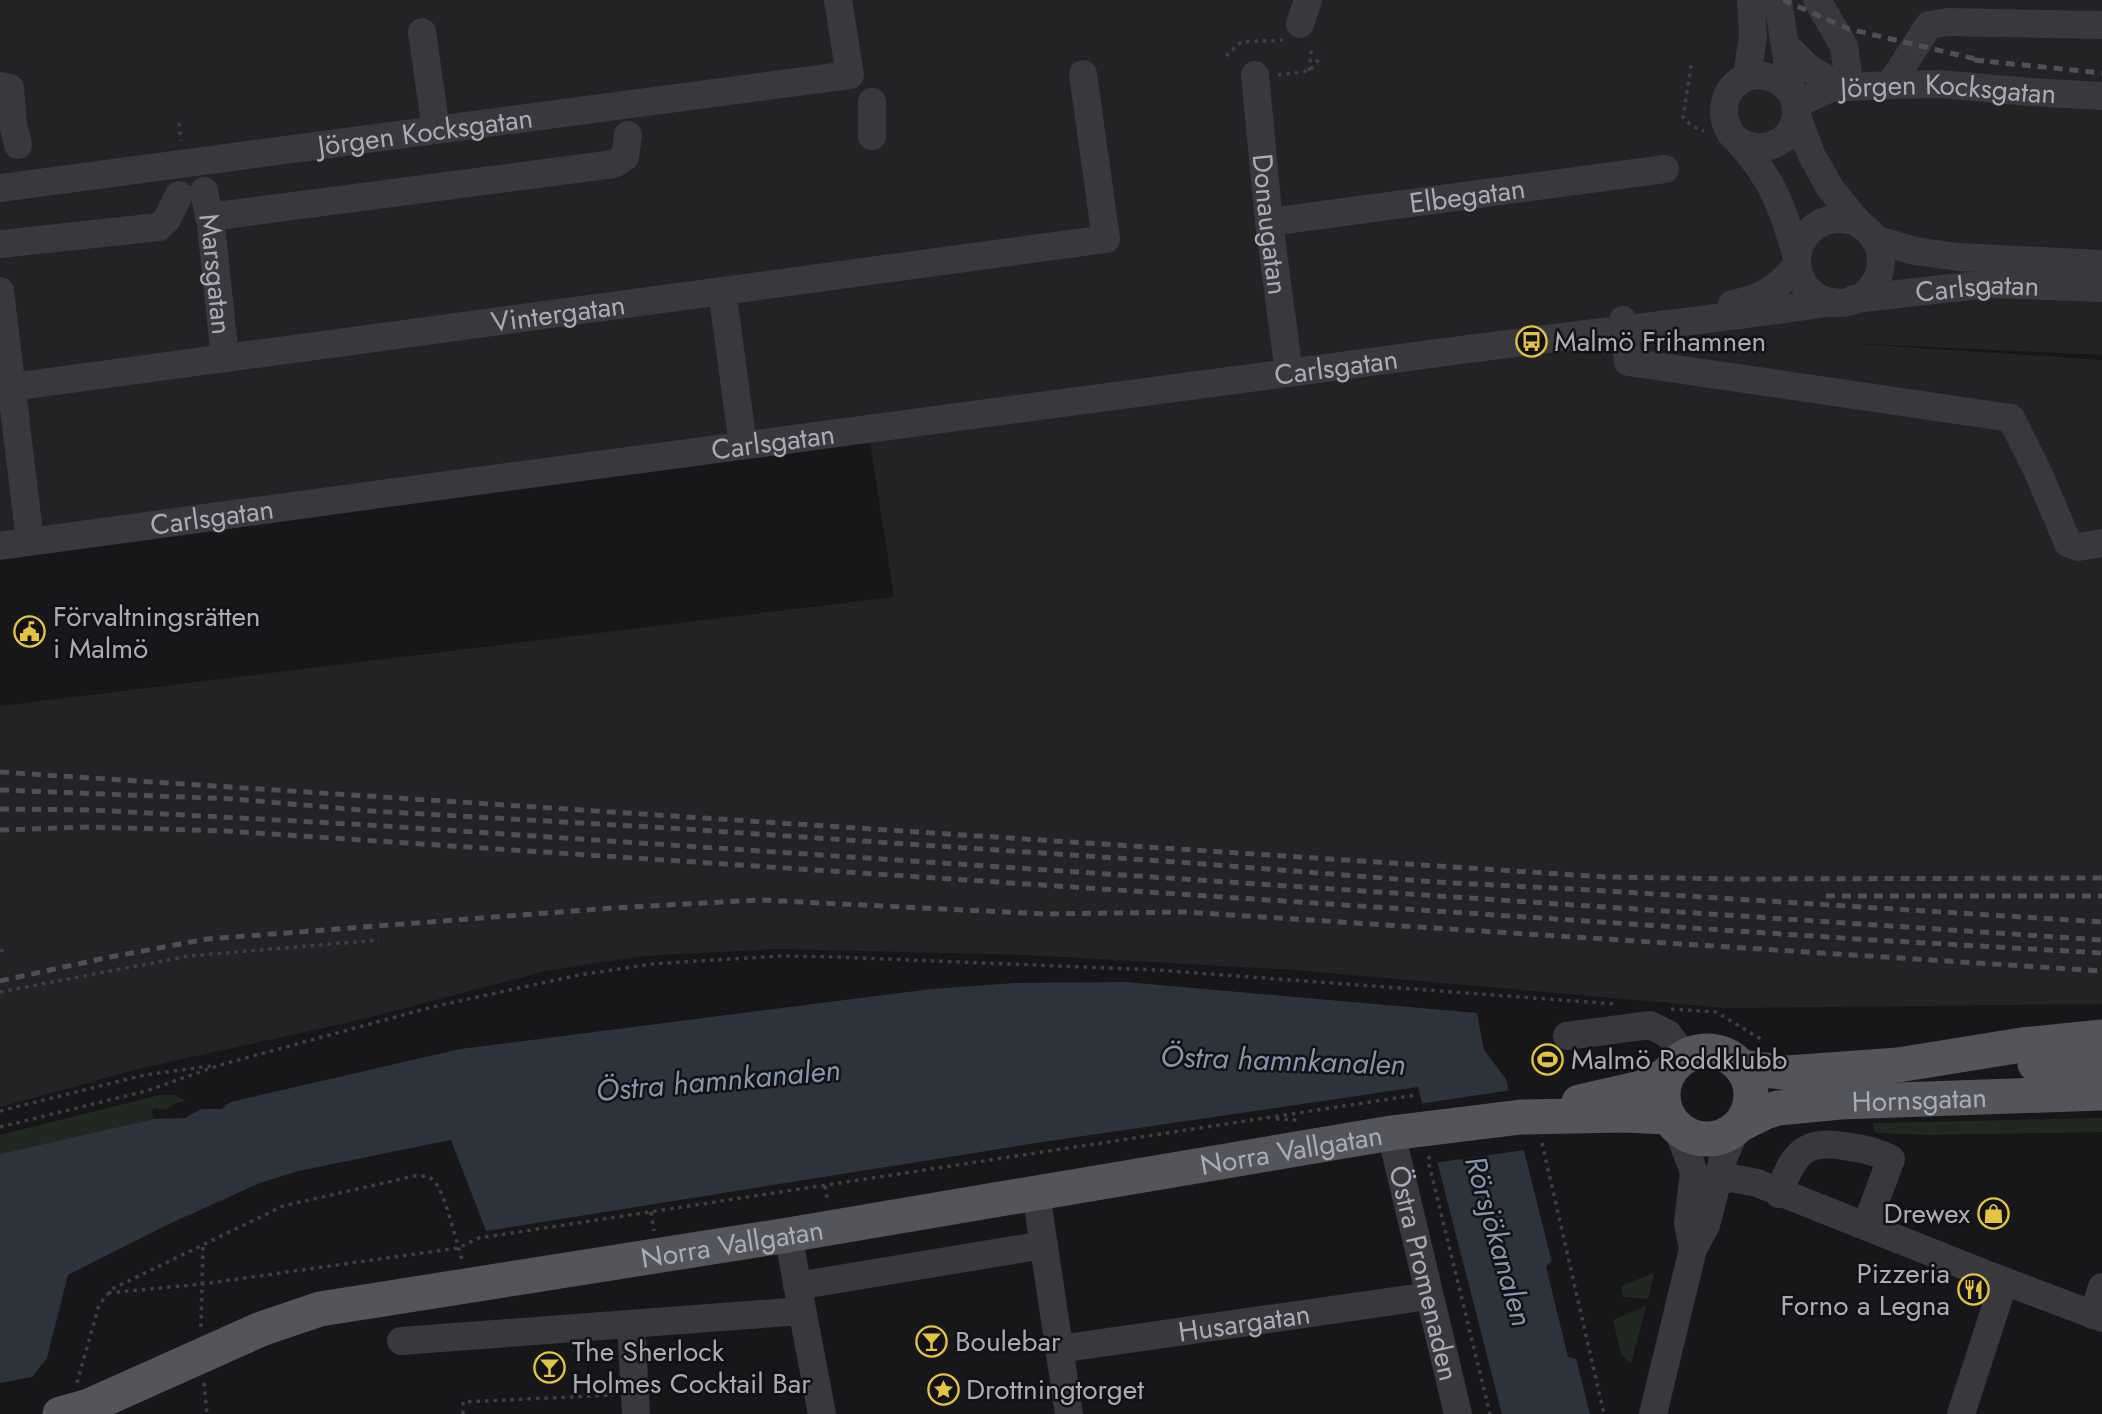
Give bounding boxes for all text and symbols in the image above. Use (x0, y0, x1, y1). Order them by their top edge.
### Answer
street label: Jörgen Kocksgatan (1835, 63, 2057, 114)
street label: Jörgen Kocksgatan (311, 97, 535, 167)
street label: Donaugatan (1242, 152, 1299, 297)
street label: Elbegatan (1407, 167, 1528, 224)
street label: Marsgatan (189, 210, 243, 337)
street label: Carlsgatan (1913, 263, 2040, 312)
street label: Vintergatan (488, 284, 628, 343)
place label: Malmö Frihamnen (1554, 321, 1766, 362)
bus stop icon: Malmö Frihamnen (1514, 324, 1548, 358)
street label: Carlsgatan (1272, 338, 1400, 395)
street label: Carlsgatan (709, 413, 837, 470)
street label: Carlsgatan (148, 488, 276, 545)
place label: Förvaltningsrätten i Malmö (53, 596, 261, 669)
public building icon: Förvaltningsrätten i Malmö (13, 615, 47, 649)
water label: Östra hamnkanalen (1160, 1034, 1406, 1086)
place label: Malmö Roddklubb (1571, 1039, 1787, 1080)
sports icon: Malmö Roddklubb (1531, 1042, 1565, 1076)
water label: Östra hamnkanalen (594, 1048, 842, 1112)
street label: Hornsgatan (1851, 1076, 1988, 1122)
street label: Norra Vallgatan (1197, 1114, 1386, 1185)
water label: Rörsjökanalen (1454, 1151, 1544, 1331)
street label: Östra Promenaden (1379, 1161, 1470, 1385)
place label: Drewex (1883, 1193, 1970, 1234)
shop icon: Drewex (1976, 1196, 2010, 1230)
street label: Norra Vallgatan (638, 1209, 827, 1279)
place label: Pizzeria Forno a Legna (1781, 1253, 1950, 1326)
restaurant icon: Pizzeria Forno a Legna (1956, 1272, 1990, 1306)
street label: Husargatan (1175, 1293, 1313, 1352)
place label: Boulebar (955, 1321, 1061, 1362)
bar icon: Boulebar (915, 1324, 949, 1358)
place label: The Sherlock Holmes Cocktail Bar (572, 1331, 811, 1404)
bar icon: The Sherlock Holmes Cocktail Bar (532, 1350, 566, 1384)
place label: Drottningtorget (966, 1369, 1144, 1410)
place icon: Drottningtorget (926, 1372, 960, 1406)

